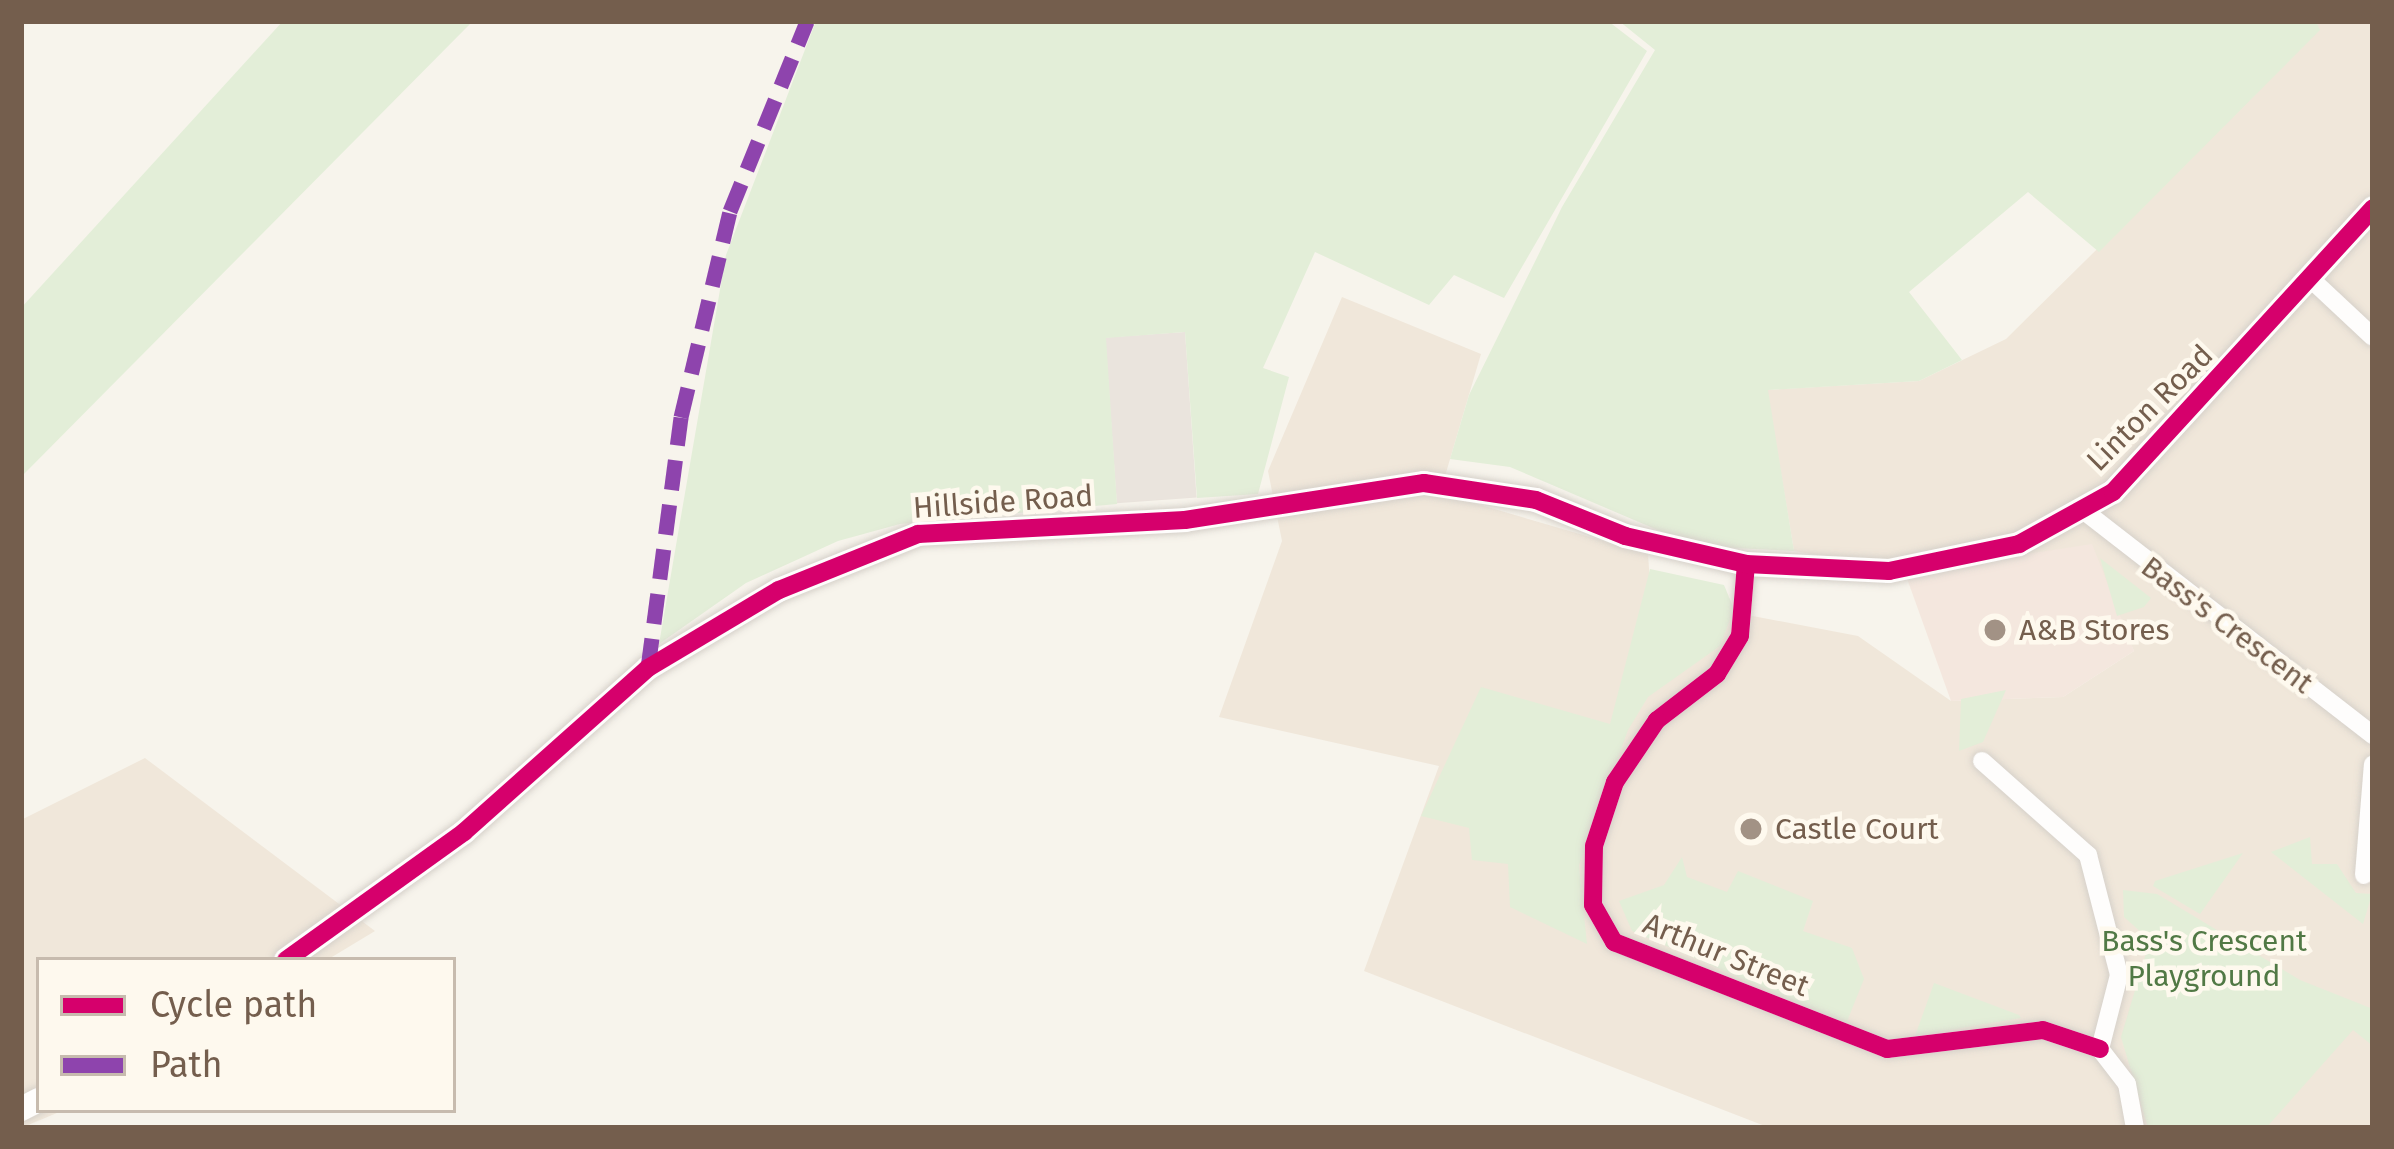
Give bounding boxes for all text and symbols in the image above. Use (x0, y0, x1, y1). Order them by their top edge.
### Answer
street label: Linton Road (2079, 337, 2221, 479)
street label: Hillside Road (912, 478, 1094, 526)
street label: Bass's Crescent (2134, 549, 2320, 701)
place label: A&B Stores (2019, 612, 2170, 648)
marker: A&B Stores (1982, 617, 2008, 643)
place label: Castle Court (1775, 811, 1939, 847)
marker: Castle Court (1738, 816, 1764, 842)
street label: Arthur Street (1638, 905, 1814, 1005)
park label: Bass's Crescent Playground (2101, 923, 2307, 994)
legend (36, 957, 456, 1113)
text: Cycle path (150, 983, 317, 1027)
text: Path (150, 1043, 223, 1087)

